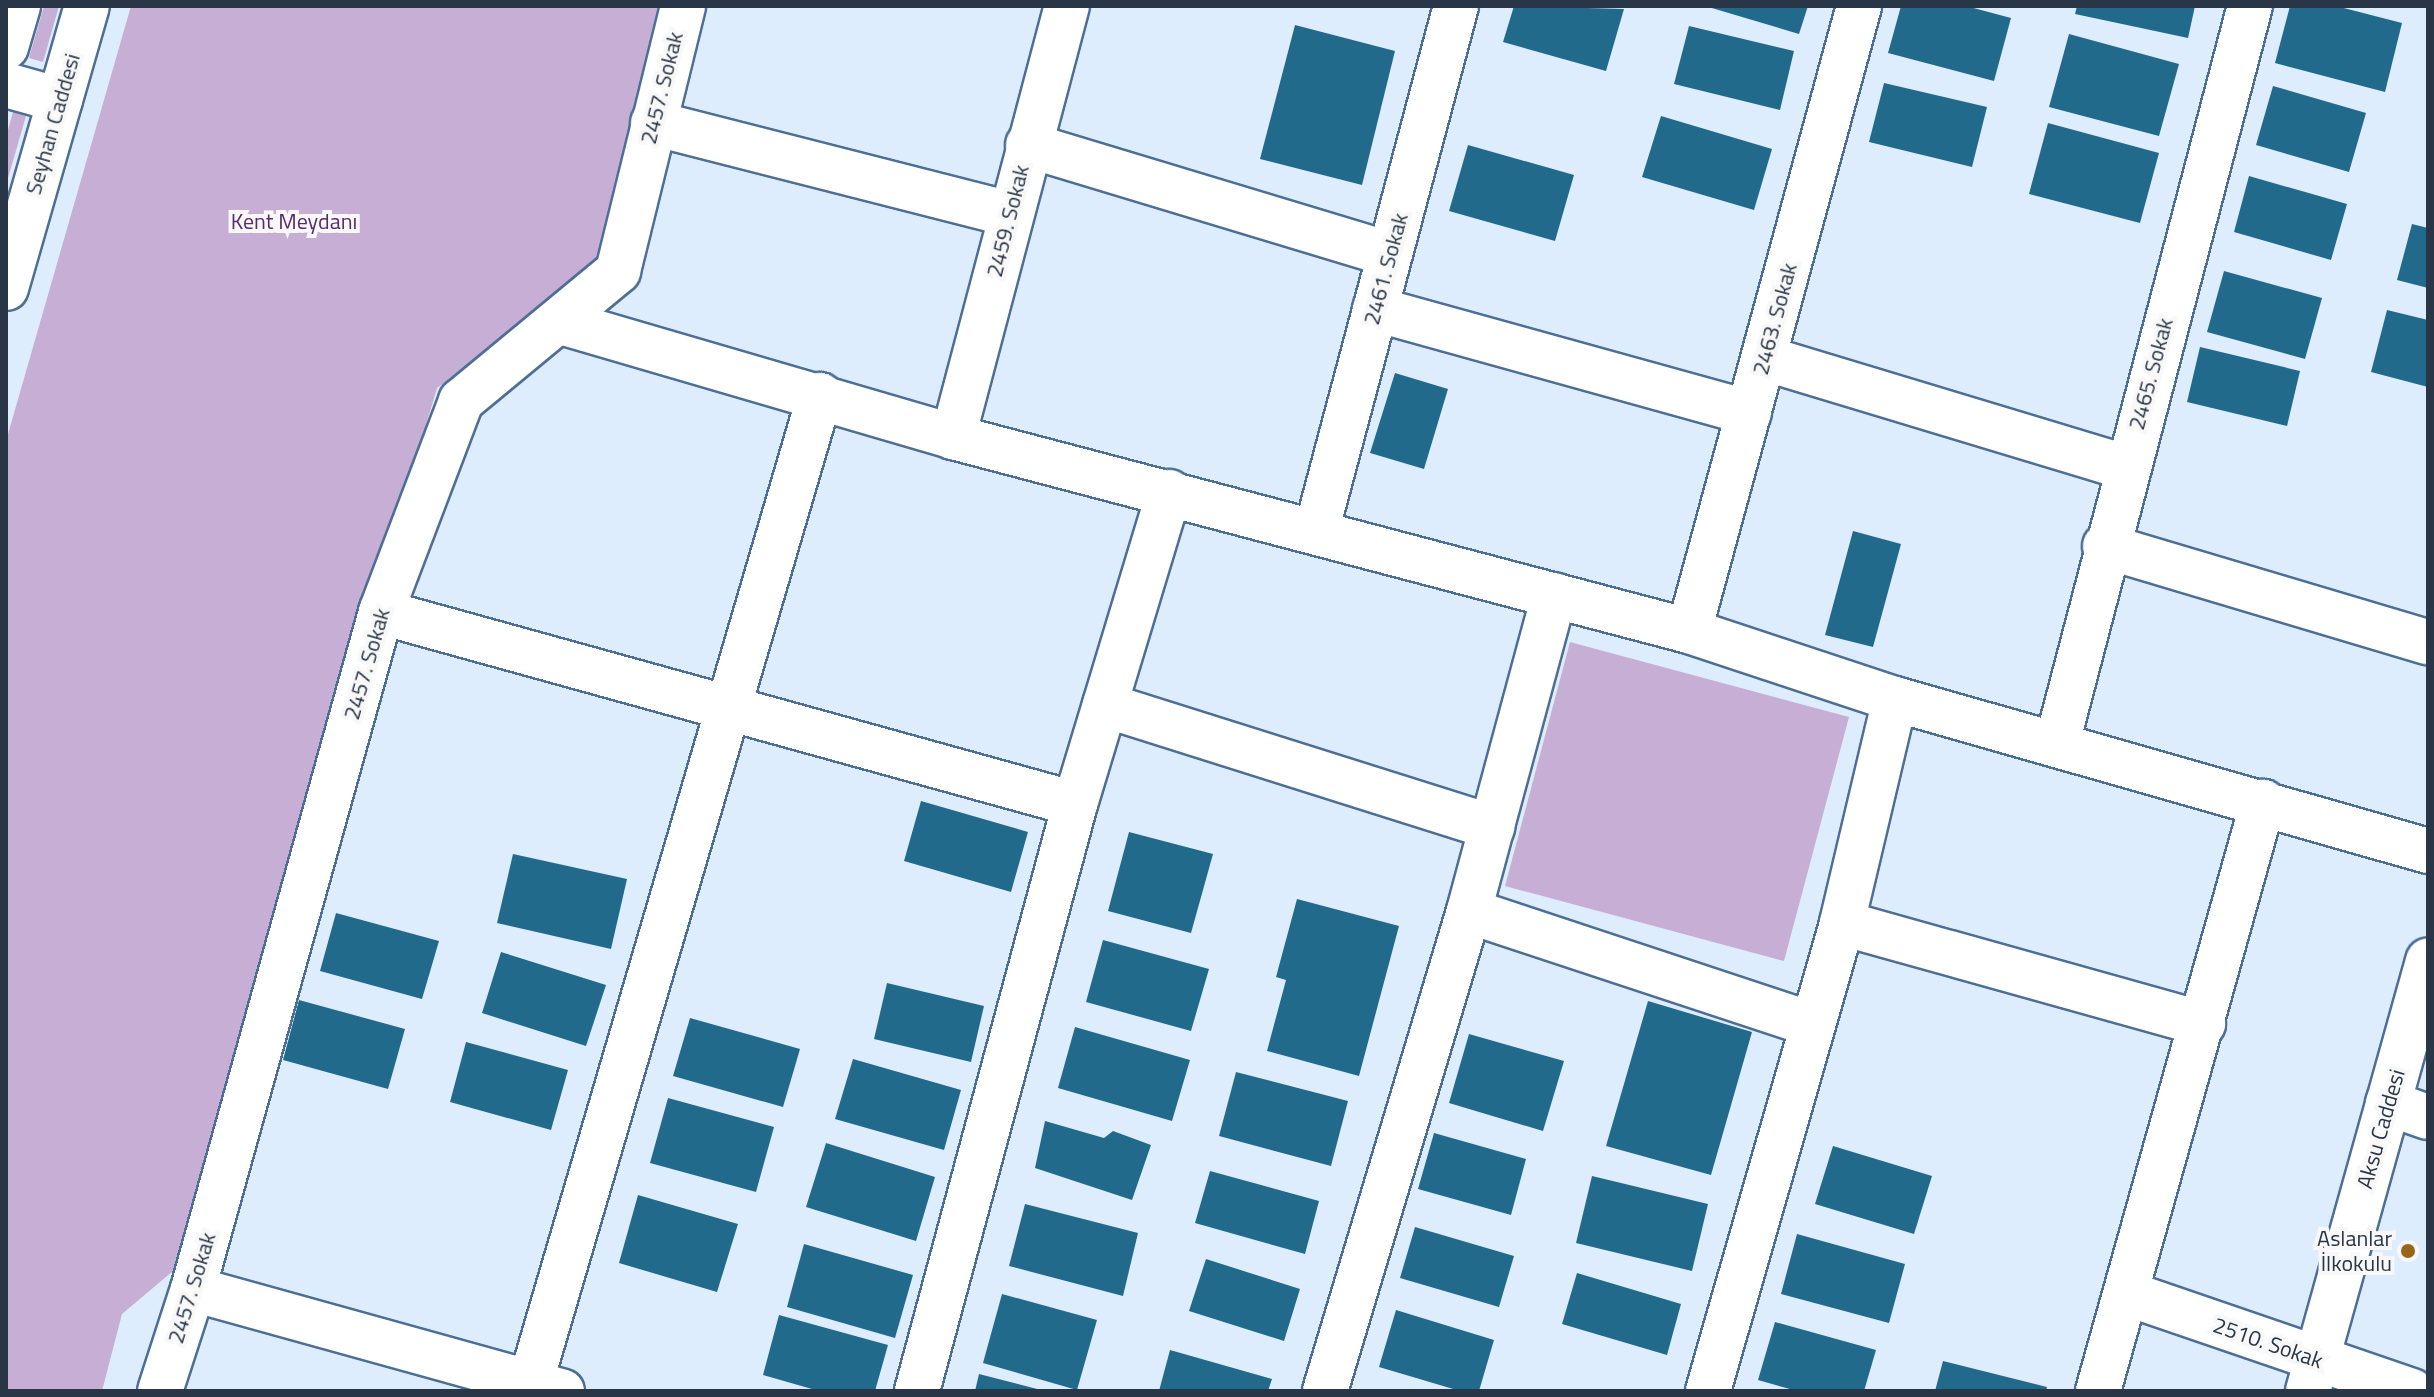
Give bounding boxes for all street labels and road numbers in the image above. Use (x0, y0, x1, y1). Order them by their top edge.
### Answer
street label: 2457. Sokak (635, 29, 689, 147)
street label: Seyhan Caddesi (20, 50, 86, 198)
street label: 2459. Sokak (981, 162, 1035, 280)
street label: 2461. Sokak (1358, 210, 1414, 328)
street label: 2463. Sokak (1747, 260, 1803, 378)
street label: 2465. Sokak (2123, 315, 2179, 433)
street label: 2457. Sokak (339, 605, 395, 723)
street label: Aksu Caddesi (2351, 1066, 2411, 1192)
street label: 2457. Sokak (163, 1229, 221, 1347)
street label: 2510. Sokak (2210, 1312, 2326, 1374)

